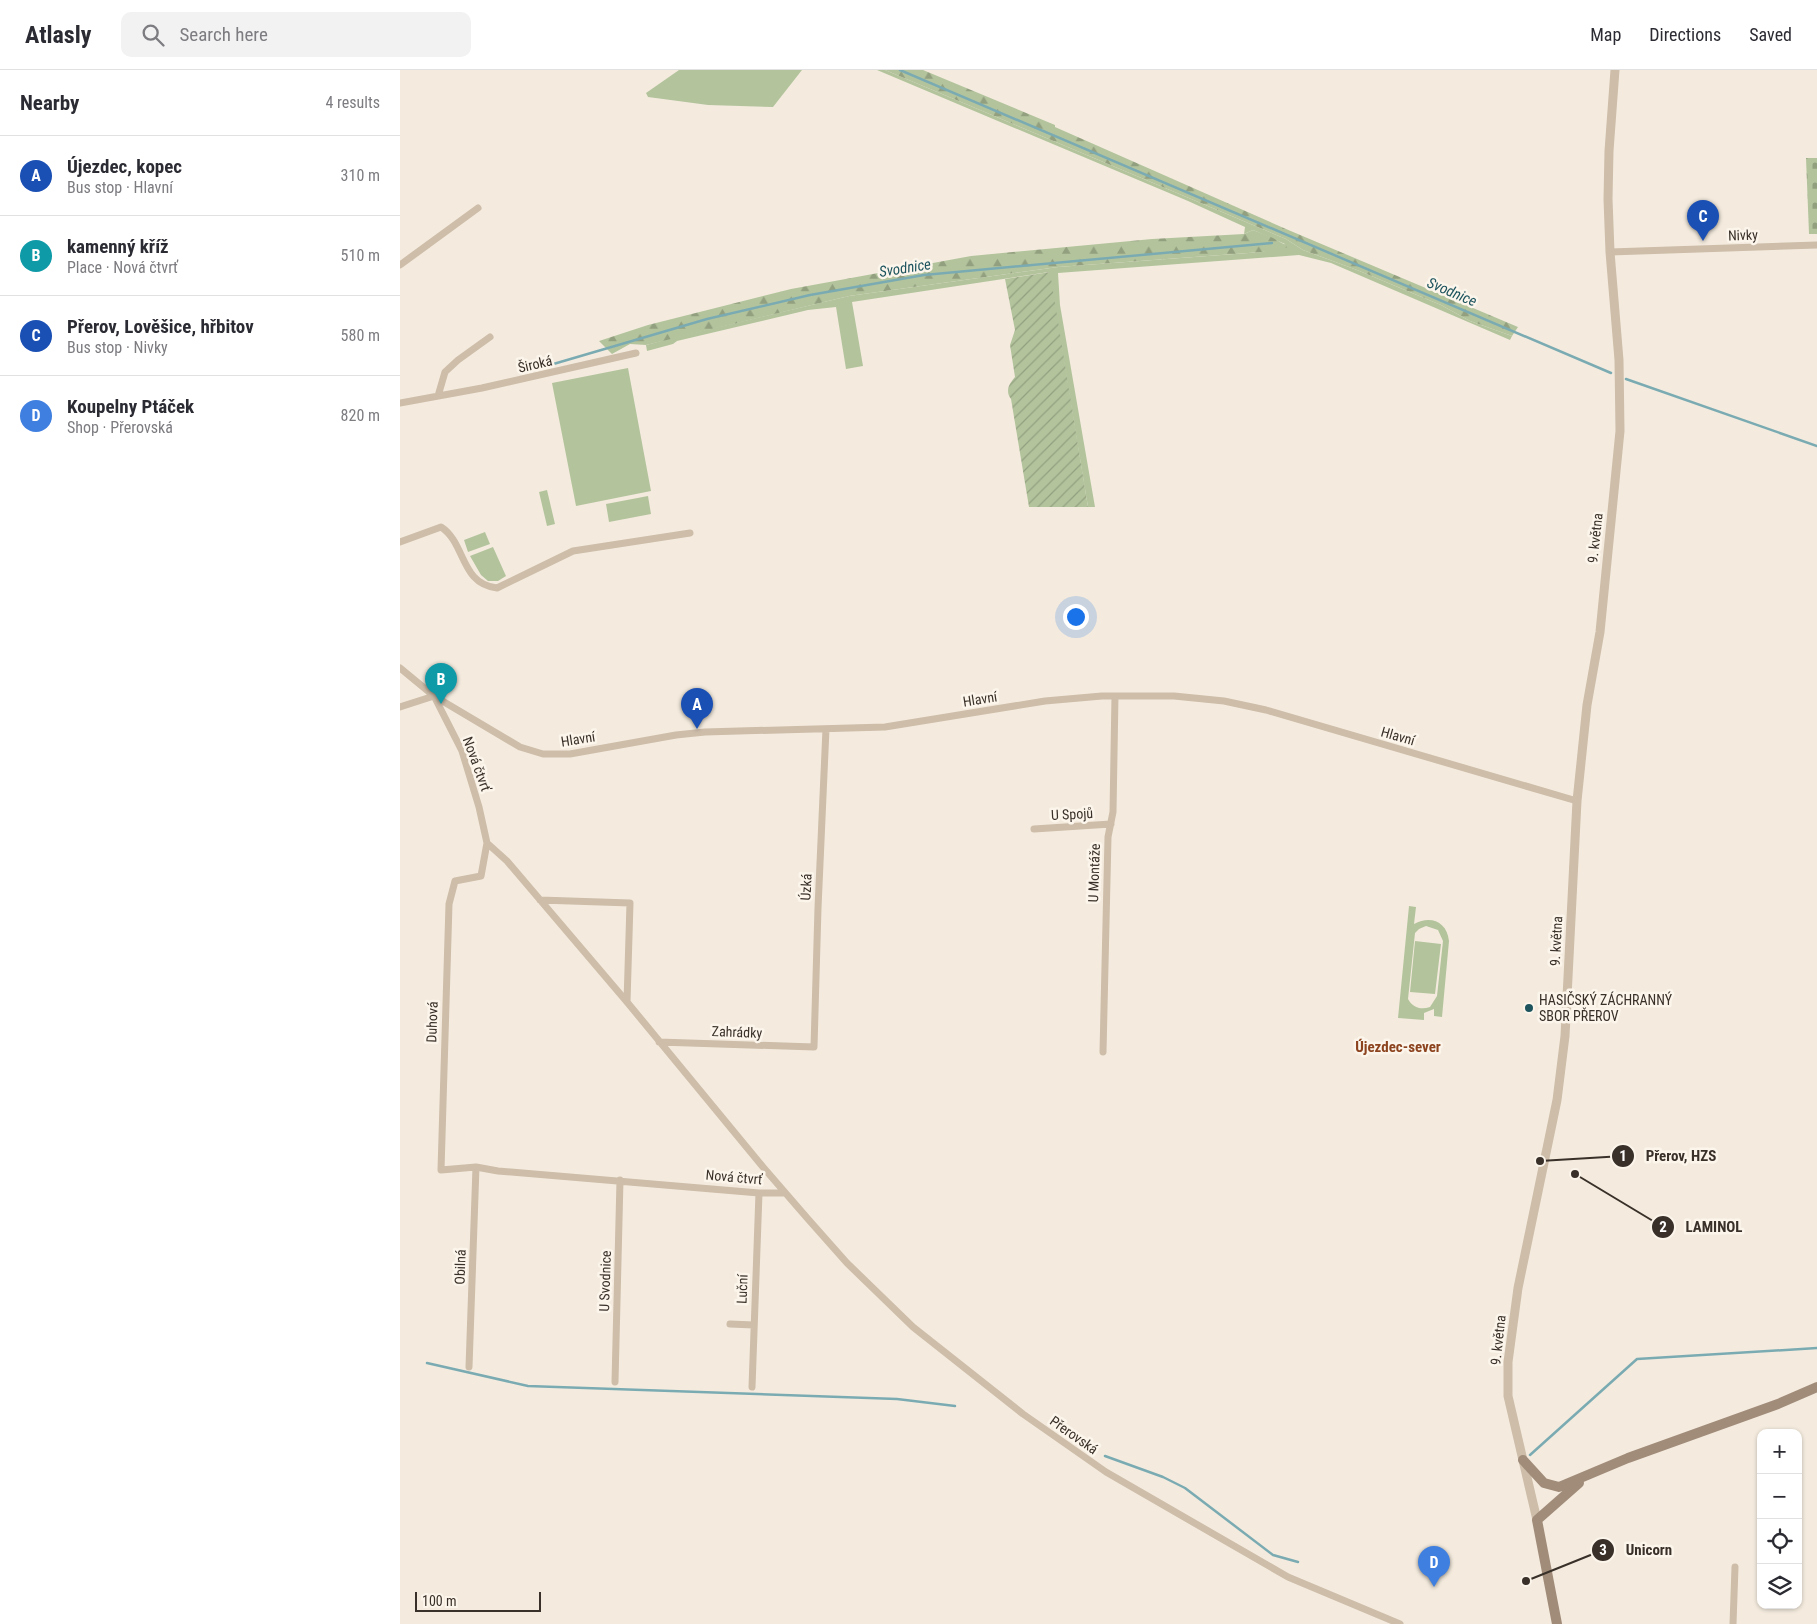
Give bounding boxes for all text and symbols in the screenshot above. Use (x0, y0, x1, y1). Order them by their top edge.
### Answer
search box (121, 12, 471, 57)
text: Atlasly (25, 21, 91, 49)
icon: search (139, 21, 167, 49)
text: Search here (179, 23, 268, 46)
text: Map (1590, 24, 1621, 45)
text: Directions (1649, 24, 1721, 45)
text: Saved (1749, 24, 1792, 45)
text: Nearby (20, 91, 79, 115)
text: 4 results (325, 93, 380, 112)
text: Újezdec, kopec (67, 155, 182, 178)
text: A (31, 166, 41, 185)
text: 310 m (341, 166, 380, 185)
text: Bus stop · Hlavní (67, 178, 173, 197)
pin: C (1687, 200, 1719, 241)
street label: Nivky (1728, 226, 1758, 244)
text: kamenný kříž (67, 235, 169, 258)
text: B (32, 246, 40, 265)
text: 510 m (341, 246, 380, 265)
water label: Svodnice (878, 255, 932, 281)
text: Place · Nová čtvrť (67, 258, 178, 277)
water label: Svodnice (1424, 274, 1480, 311)
text: Přerov, Lověšice, hřbitov (67, 315, 254, 338)
text: C (31, 326, 41, 345)
text: 580 m (341, 326, 380, 345)
text: Bus stop · Nivky (67, 338, 168, 357)
street label: Široká (516, 351, 554, 376)
text: Koupelny Ptáček (67, 395, 194, 418)
text: D (31, 406, 41, 425)
text: 820 m (341, 406, 380, 425)
text: Shop · Přerovská (67, 418, 173, 437)
street label: 9. května (1584, 512, 1606, 564)
your location (1063, 604, 1089, 630)
pin: B (425, 663, 457, 704)
pin: A (681, 688, 713, 729)
street label: Hlavní (962, 688, 999, 710)
street label: Hlavní (1379, 724, 1417, 749)
street label: Hlavní (560, 728, 597, 750)
street label: Nová čtvrť (460, 735, 494, 794)
street label: U Spojů (1051, 805, 1093, 823)
street label: U Montáže (1085, 843, 1103, 903)
street label: Úzká (796, 873, 815, 901)
street label: 9. května (1547, 916, 1565, 966)
place label: HASIČSKÝ ZÁCHRANNÝ SBOR PŘEROV (1539, 991, 1673, 1024)
street label: Duhová (423, 1001, 441, 1043)
marker: HASIČSKÝ ZÁCHRANNÝ SBOR PŘEROV (1523, 1002, 1535, 1014)
street label: Zahrádky (711, 1023, 763, 1041)
district label: Újezdec-sever (1355, 1038, 1441, 1056)
callout: Přerov, HZS (1610, 1141, 1726, 1171)
text: 1 (1619, 1147, 1627, 1165)
text: Přerov, HZS (1646, 1147, 1716, 1165)
street label: Nová čtvrť (705, 1167, 764, 1187)
callout: LAMINOL (1651, 1212, 1753, 1242)
text: 2 (1659, 1218, 1667, 1236)
text: LAMINOL (1685, 1218, 1743, 1236)
street label: Obilná (451, 1249, 469, 1285)
street label: U Svodnice (596, 1250, 614, 1312)
street label: Luční (733, 1273, 751, 1304)
street label: 9. května (1487, 1314, 1509, 1366)
street label: Přerovská (1047, 1413, 1101, 1457)
map controls (1757, 1429, 1802, 1609)
button: + (1757, 1429, 1802, 1474)
button: − (1757, 1474, 1802, 1519)
button: locate (1757, 1519, 1802, 1564)
callout: Unicorn (1591, 1535, 1682, 1565)
text: 3 (1599, 1541, 1607, 1559)
text: Unicorn (1626, 1541, 1672, 1559)
pin: D (1418, 1546, 1450, 1587)
button: layers (1757, 1564, 1802, 1609)
scale bar (415, 1589, 541, 1612)
text: 100 m (422, 1593, 457, 1609)

